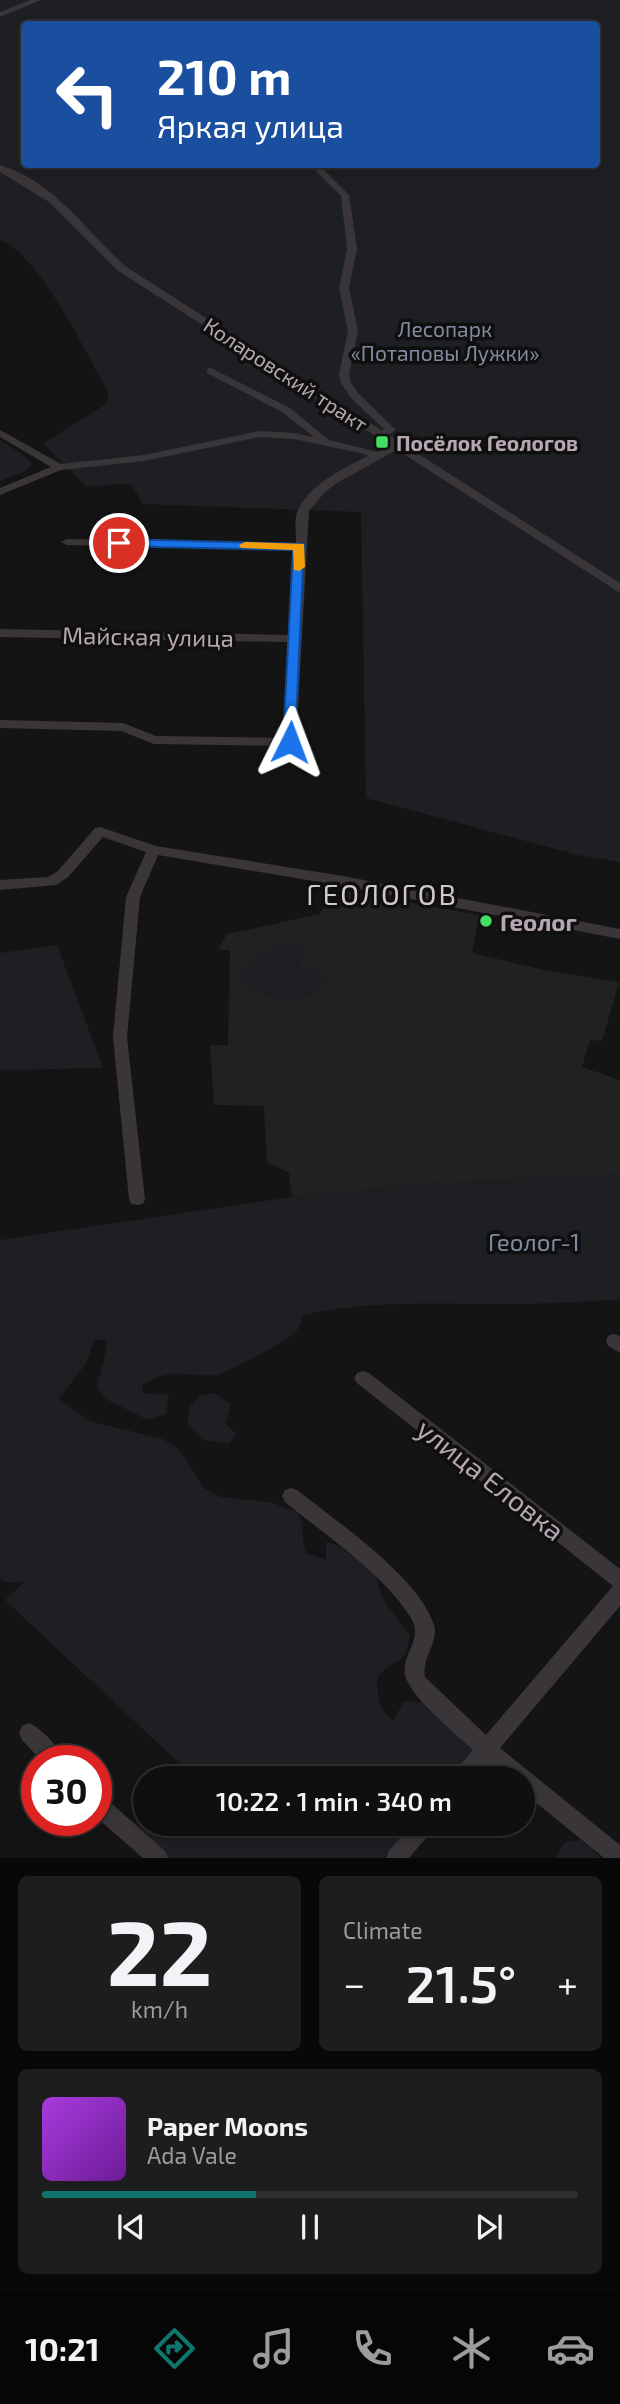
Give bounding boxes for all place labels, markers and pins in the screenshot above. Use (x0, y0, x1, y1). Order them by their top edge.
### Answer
place label: Посёлок Геологов (396, 430, 578, 455)
marker: Посёлок Геологов (374, 434, 390, 450)
pin (89, 513, 149, 573)
place label: Геолог (500, 907, 577, 936)
marker: Геолог (478, 913, 494, 929)

